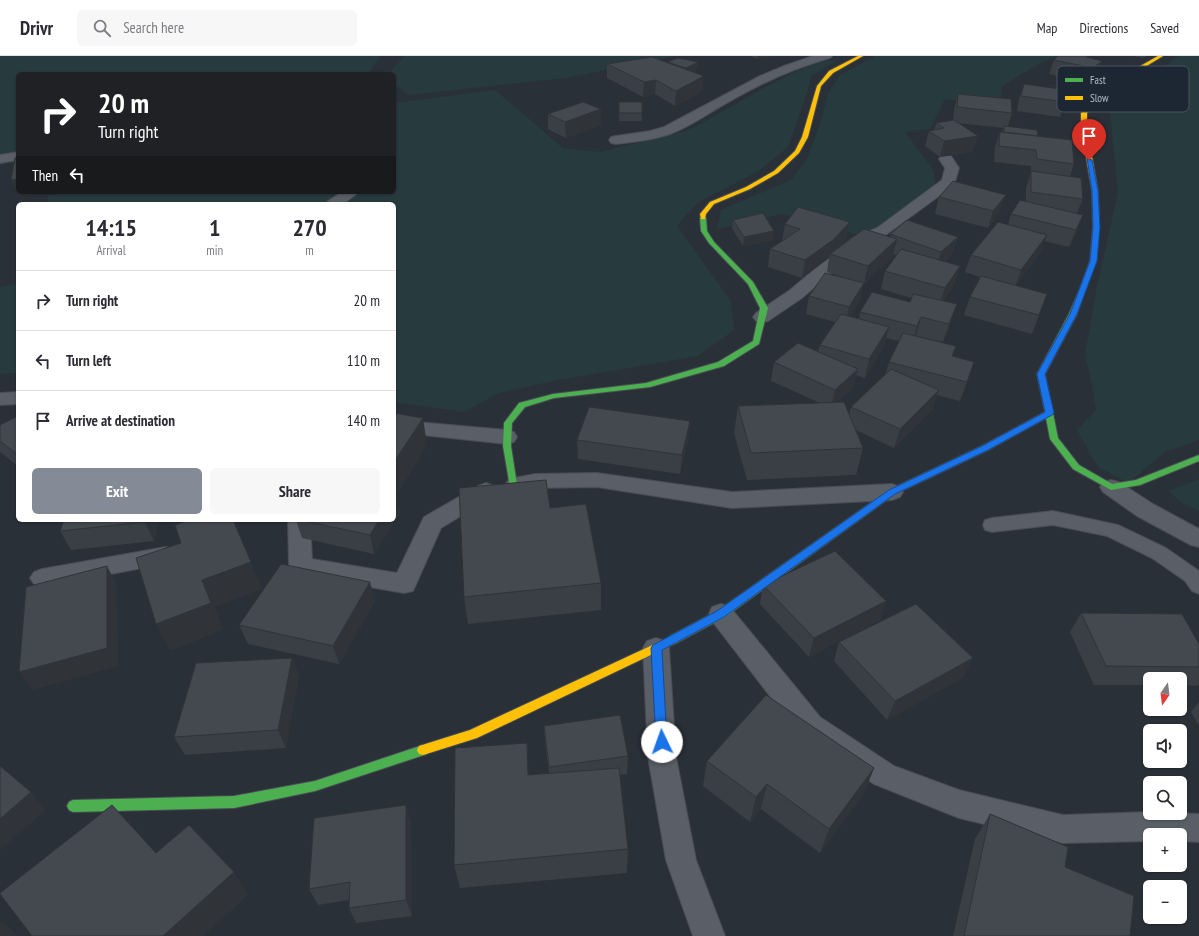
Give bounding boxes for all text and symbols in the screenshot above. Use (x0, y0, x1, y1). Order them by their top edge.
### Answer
search box (77, 10, 357, 46)
text: Drivr (20, 16, 53, 40)
icon: search (91, 17, 113, 39)
text: Search here (123, 18, 184, 37)
text: Map (1037, 19, 1057, 37)
text: Directions (1079, 19, 1128, 37)
text: Saved (1150, 19, 1179, 37)
legend (1057, 66, 1189, 112)
text: Fast (1090, 73, 1106, 87)
text: 20 m (98, 84, 149, 121)
icon: right (32, 88, 84, 140)
text: Slow (1090, 91, 1109, 105)
pin (1072, 119, 1106, 160)
text: Turn right (98, 120, 158, 143)
icon: arrive (1078, 125, 1100, 147)
icon: left (66, 164, 88, 186)
text: Then (32, 166, 58, 185)
text: 14:15 (85, 212, 137, 243)
text: 1 (209, 212, 220, 243)
text: 270 (292, 212, 327, 243)
text: Arrival (96, 242, 126, 259)
text: min (206, 242, 223, 259)
text: m (305, 242, 314, 259)
icon: right (32, 290, 54, 312)
text: Turn right (66, 291, 118, 310)
text: 20 m (354, 291, 380, 310)
icon: left (32, 350, 54, 372)
text: Turn left (66, 351, 111, 370)
text: 110 m (347, 351, 380, 370)
icon: arrive (32, 410, 54, 432)
text: Arrive at destination (66, 411, 175, 430)
text: 140 m (347, 411, 380, 430)
button: Exit (32, 468, 202, 514)
button: Share (210, 468, 380, 514)
north arrow (1143, 672, 1187, 716)
map controls (1143, 672, 1187, 924)
position arrow (641, 721, 683, 763)
button: sound (1143, 724, 1187, 768)
button: search (1143, 776, 1187, 820)
button: + (1143, 828, 1187, 872)
button: − (1143, 880, 1187, 924)

